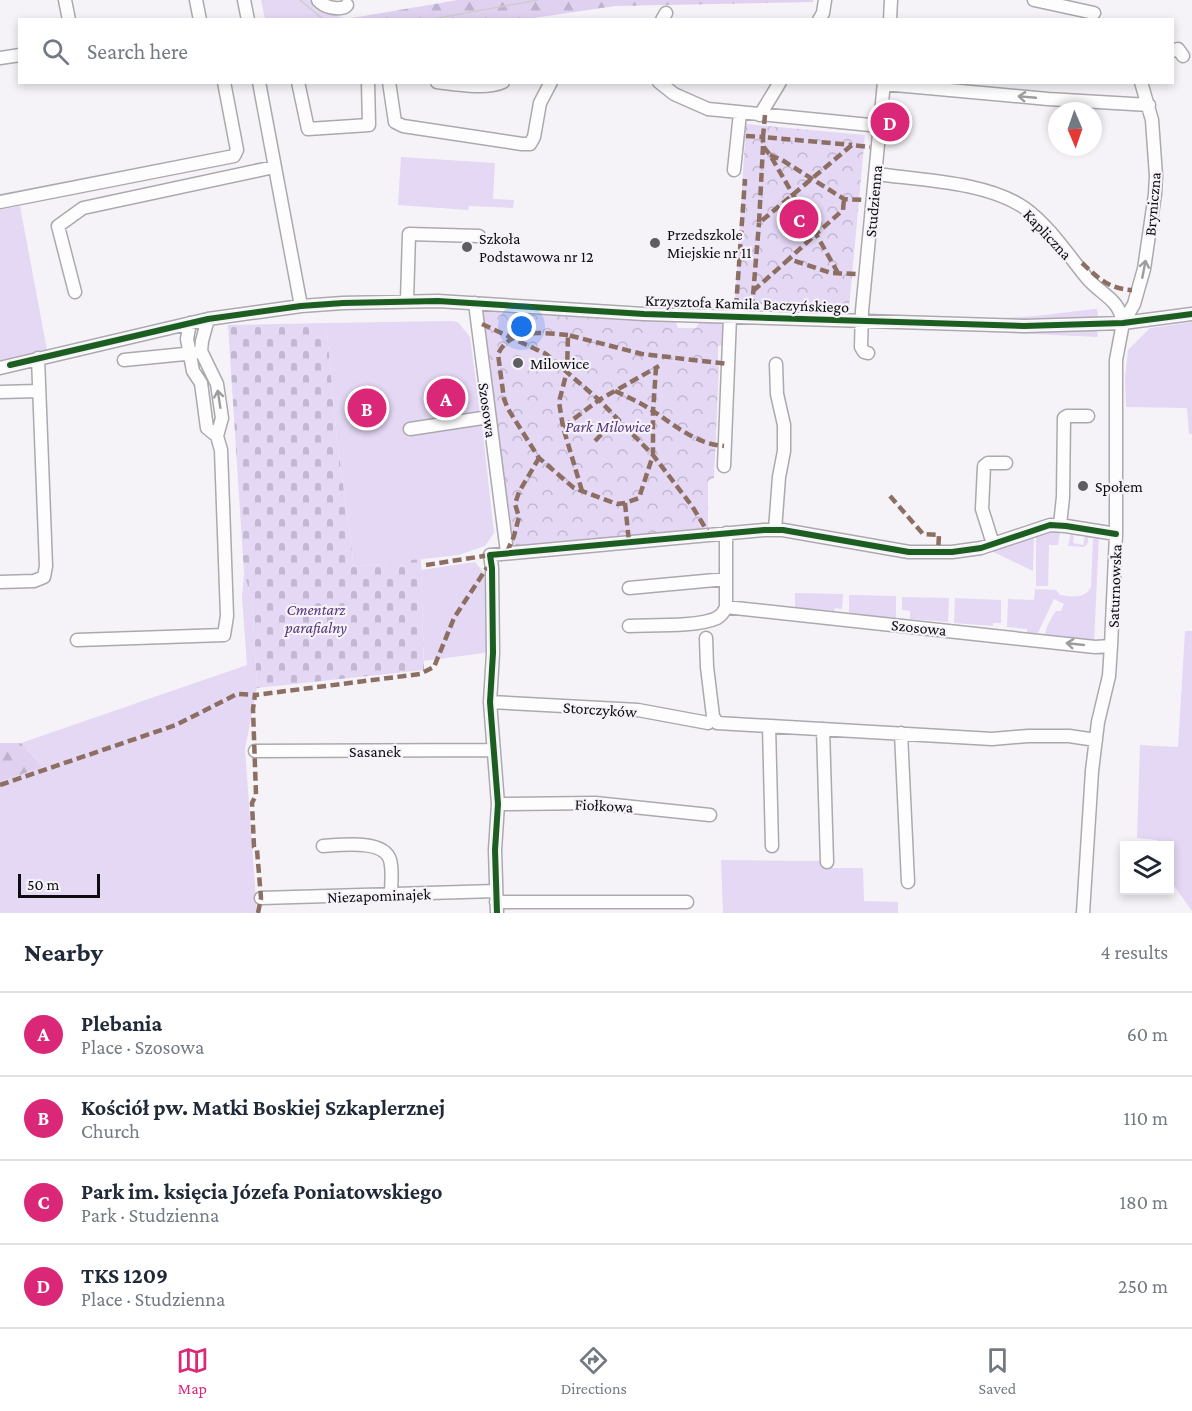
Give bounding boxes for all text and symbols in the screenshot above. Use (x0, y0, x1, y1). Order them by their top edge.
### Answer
search box (18, 18, 1174, 84)
icon: search (39, 35, 72, 68)
text: Search here (87, 39, 188, 64)
one-way arrow (1018, 91, 1038, 102)
pin: D (870, 100, 910, 144)
north arrow (1048, 102, 1102, 156)
street label: Studzienna (862, 164, 885, 238)
street label: Bryniczna (1141, 171, 1165, 237)
pin: C (780, 196, 818, 242)
street label: Kapliczna (1019, 206, 1076, 264)
place label: Przedszkole Miejskie nr 11 (667, 226, 752, 262)
place label: Szkoła Podstawowa nr 12 (479, 230, 594, 265)
marker: Przedszkole Miejskie nr 11 (648, 236, 662, 250)
marker: Szkoła Podstawowa nr 12 (460, 240, 474, 254)
one-way arrow (1139, 259, 1150, 279)
street label: Krzysztofa Kamila Baczyńskiego (645, 291, 849, 317)
your location (507, 312, 536, 341)
place label: Milowice (530, 355, 589, 372)
marker: Milowice (511, 356, 525, 370)
pin: A (426, 376, 466, 420)
street label: Szosowa (475, 381, 500, 439)
pin: B (348, 386, 386, 430)
one-way arrow (213, 390, 224, 410)
park label: Park Milowice (565, 418, 651, 435)
place label: Społem (1095, 478, 1143, 496)
marker: Społem (1076, 479, 1090, 493)
street label: Saturnowska (1105, 543, 1124, 628)
park label: Cmentarz parafialny (284, 601, 347, 637)
street label: Szosowa (890, 616, 948, 639)
one-way arrow (1066, 639, 1086, 650)
street label: Storczyków (562, 698, 638, 722)
street label: Sasanek (349, 743, 401, 760)
street label: Fiołkowa (574, 795, 634, 816)
map controls (1120, 841, 1174, 895)
button: layers (1120, 841, 1174, 895)
scale bar (18, 871, 100, 898)
text: 50 m (27, 876, 59, 893)
street label: Niezapominajek (327, 885, 432, 907)
text: Nearby (24, 938, 103, 967)
text: 4 results (1101, 941, 1168, 963)
text: Plebania (81, 1011, 162, 1036)
text: A (38, 1023, 49, 1045)
text: 60 m (1127, 1023, 1168, 1045)
text: Place · Szosowa (81, 1036, 204, 1058)
text: Kościół pw. Matki Boskiej Szkaplerznej (81, 1095, 445, 1120)
text: B (38, 1107, 49, 1129)
text: 110 m (1124, 1107, 1168, 1129)
text: Church (81, 1120, 140, 1142)
text: Park im. księcia Józefa Poniatowskiego (81, 1179, 442, 1204)
text: C (37, 1191, 50, 1213)
text: 180 m (1119, 1191, 1168, 1213)
text: Park · Studzienna (81, 1204, 219, 1226)
text: TKS 1209 (81, 1263, 168, 1288)
text: D (37, 1275, 50, 1297)
text: 250 m (1118, 1275, 1168, 1297)
text: Place · Studzienna (81, 1288, 225, 1310)
tab: Map (176, 1344, 209, 1397)
tab: Directions (561, 1344, 627, 1397)
tab: Saved (979, 1344, 1016, 1397)

